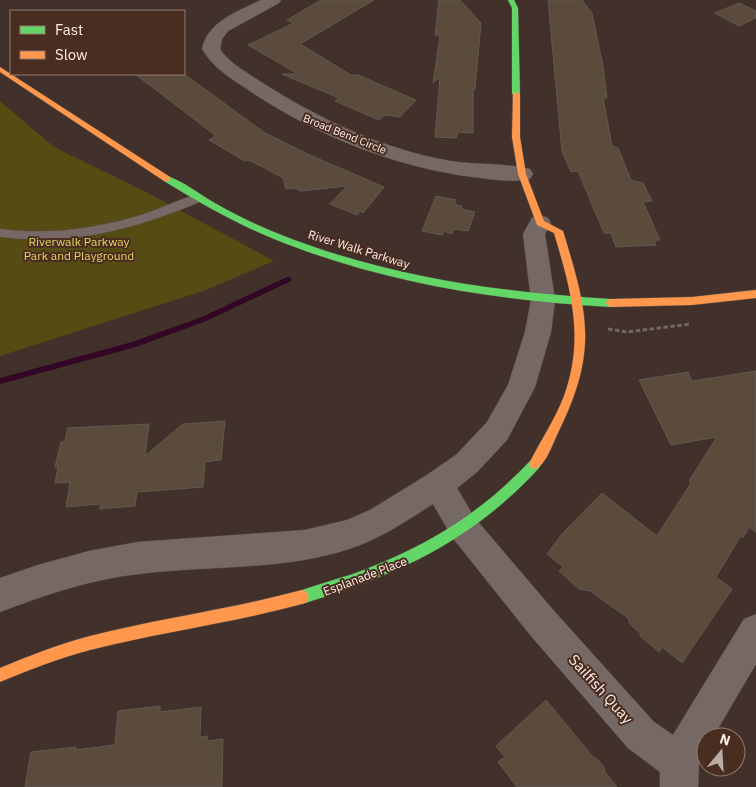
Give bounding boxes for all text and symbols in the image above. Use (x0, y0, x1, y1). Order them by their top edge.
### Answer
legend (10, 10, 185, 75)
text: Fast (55, 20, 83, 39)
text: Slow (55, 45, 88, 64)
street label: Broad Bend Circle (301, 111, 389, 157)
street label: River Walk Parkway (306, 226, 412, 272)
park label: Riverwalk Parkway Park and Playground (24, 234, 134, 263)
street label: Esplanade Place (321, 553, 409, 599)
street label: Sailfish Quay (565, 650, 638, 728)
north arrow (696, 727, 746, 777)
text: N (717, 730, 733, 750)

